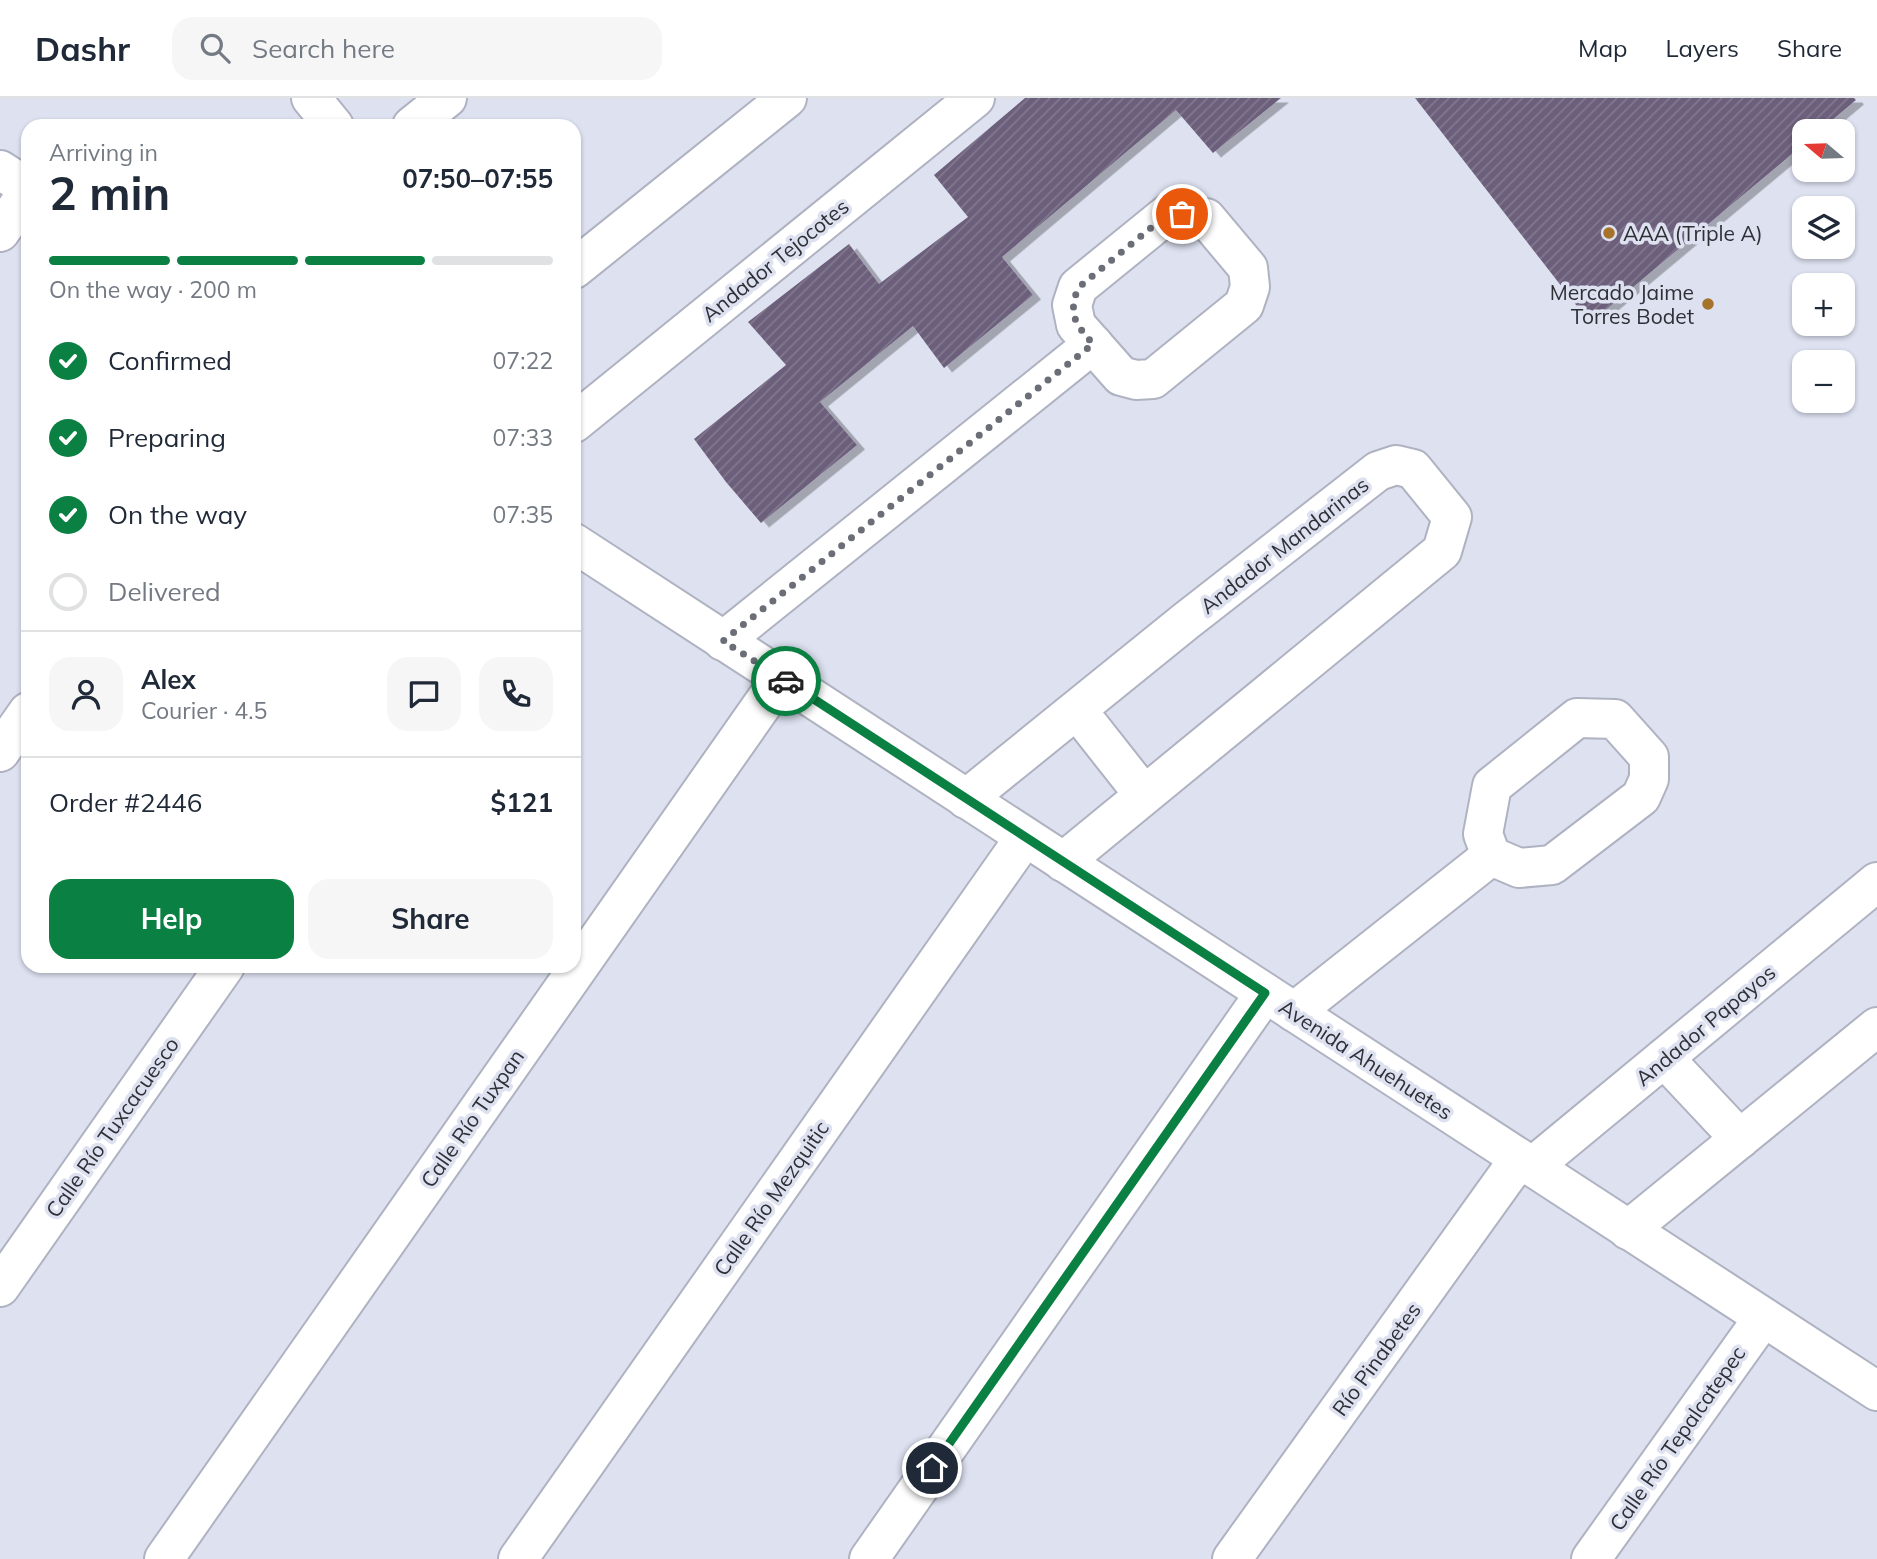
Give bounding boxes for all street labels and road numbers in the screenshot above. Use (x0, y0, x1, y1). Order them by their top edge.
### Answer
street label: Andador Tejocotes (696, 193, 854, 327)
street label: Andador Mandarinas (1195, 471, 1373, 619)
street label: Andador Papayos (1630, 959, 1780, 1091)
street label: Avenida Ahuehuetes (1274, 993, 1458, 1125)
street label: Calle Río Tuxcacuesco (40, 1032, 184, 1222)
street label: Calle Río Tuxpan (415, 1044, 529, 1192)
street label: Calle Río Mezquitic (708, 1116, 834, 1280)
street label: Río Pinabetes (1326, 1297, 1426, 1421)
street label: Calle Río Tepalcatepec (1603, 1341, 1751, 1535)

